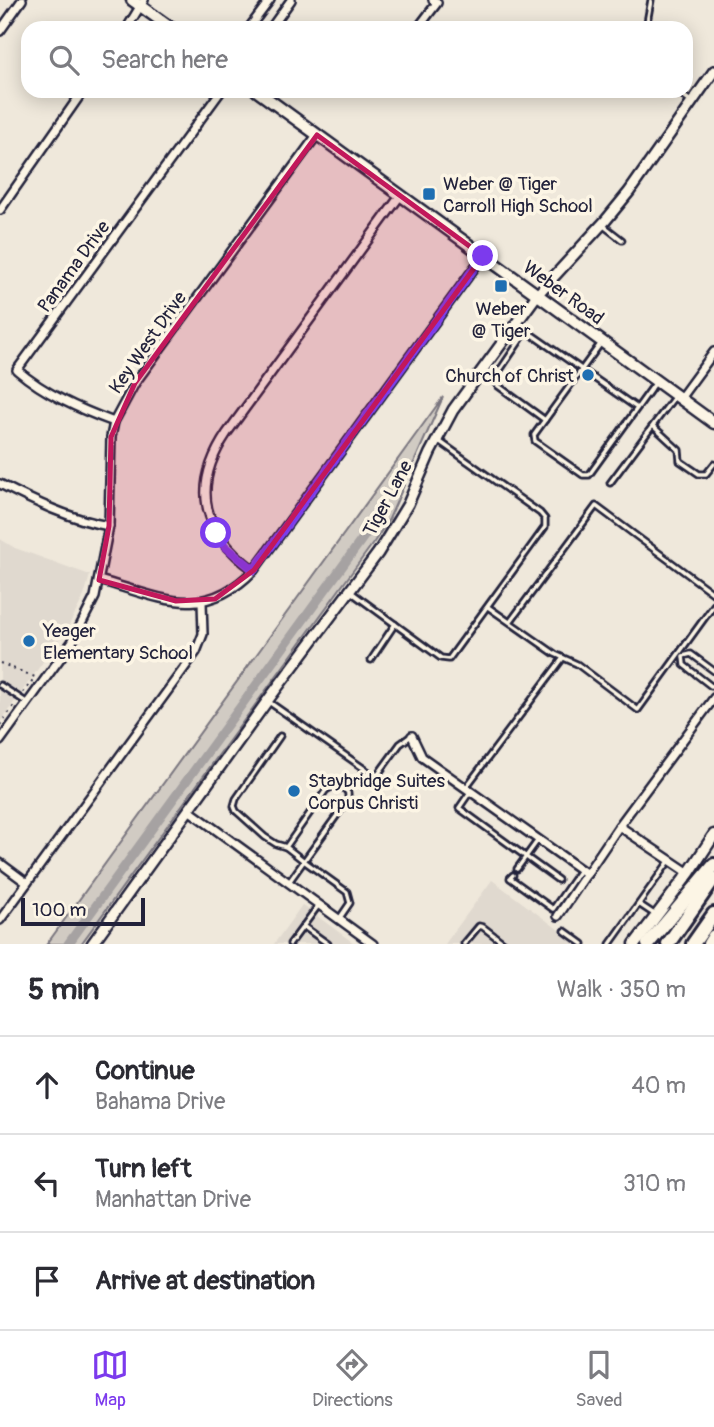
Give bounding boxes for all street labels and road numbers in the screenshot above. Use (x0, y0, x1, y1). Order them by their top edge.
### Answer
street label: Panama Drive (32, 215, 116, 317)
street label: Weber Road (518, 255, 609, 330)
street label: Key West Drive (104, 286, 192, 398)
street label: Tiger Lane (358, 456, 418, 541)

